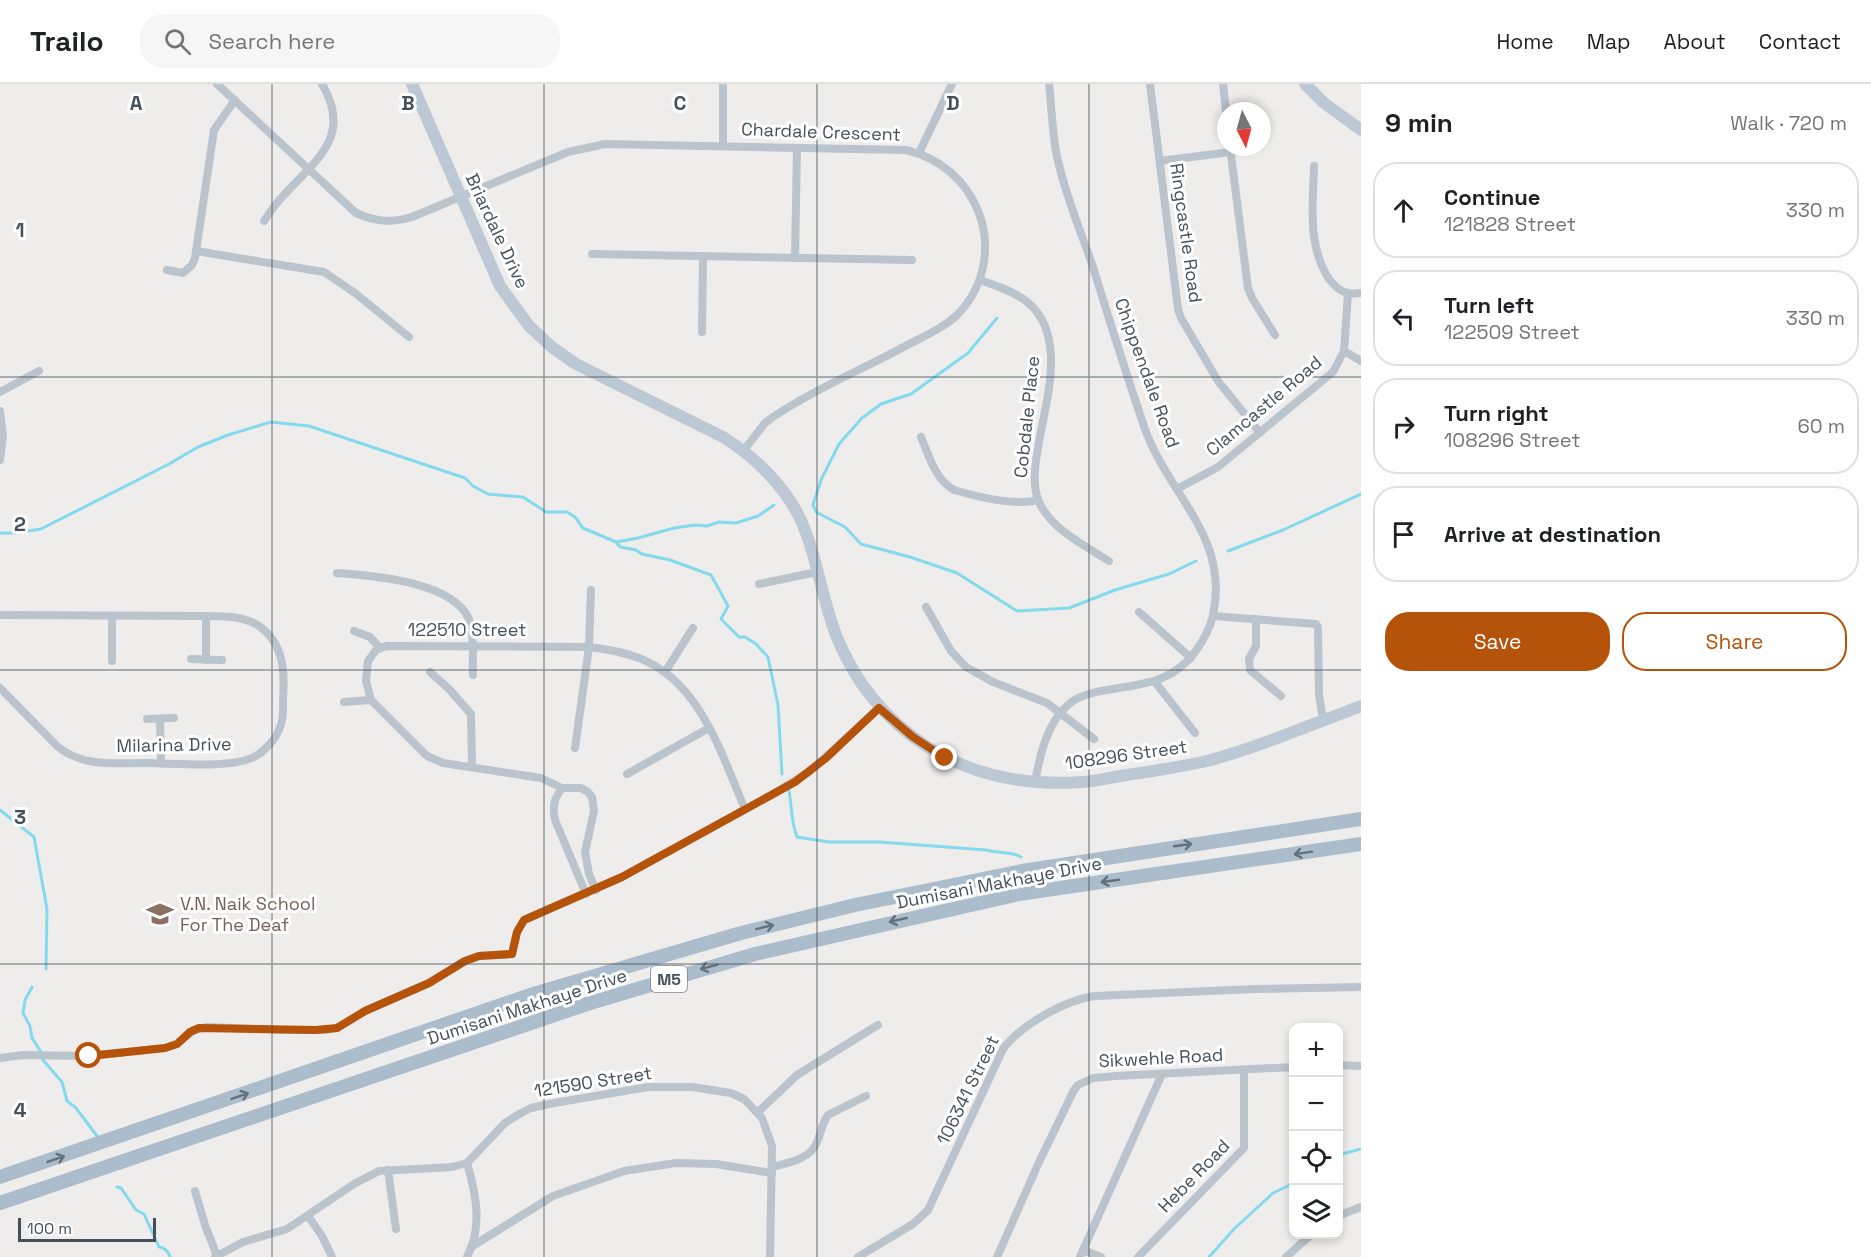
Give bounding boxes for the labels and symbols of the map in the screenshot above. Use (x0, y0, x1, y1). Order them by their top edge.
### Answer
text: A (130, 90, 143, 116)
text: B (401, 90, 415, 116)
text: C (674, 90, 687, 116)
text: D (946, 90, 960, 116)
north arrow (1217, 102, 1271, 156)
street label: Chardale Crescent (741, 117, 901, 146)
street label: Ringcastle Road (1165, 162, 1208, 304)
street label: Briardale Drive (461, 169, 534, 292)
text: 1 (15, 217, 25, 243)
street label: Chippendale Road (1110, 295, 1185, 451)
street label: Clamcastle Road (1201, 350, 1326, 461)
street label: Cobdale Place (1009, 355, 1044, 479)
text: 2 (14, 511, 26, 537)
street label: 122510 Street (408, 618, 526, 641)
street label: Milarina Drive (116, 732, 232, 757)
street label: 108296 Street (1064, 735, 1188, 774)
route end (931, 744, 957, 770)
text: 3 (14, 804, 26, 830)
one-way arrow (1173, 840, 1193, 851)
one-way arrow (1294, 847, 1314, 858)
street label: Dumisani Makhaye Drive (894, 851, 1104, 914)
one-way arrow (1101, 875, 1121, 886)
place label: V.N. Naik School For The Deaf (180, 892, 315, 936)
school or university icon: V.N. Naik School For The Deaf (145, 899, 175, 929)
one-way arrow (889, 915, 908, 927)
one-way arrow (756, 921, 775, 933)
one-way arrow (699, 961, 718, 973)
street label: Dumisani Makhaye Drive (424, 963, 630, 1050)
road number: M5 (651, 966, 687, 992)
street label: 106341 Street (931, 1031, 1004, 1148)
route start (75, 1042, 101, 1068)
street label: Sikwehle Road (1098, 1043, 1224, 1072)
street label: 121590 Street (532, 1061, 653, 1102)
one-way arrow (230, 1089, 249, 1100)
text: 4 (14, 1097, 27, 1123)
street label: Hebe Road (1153, 1134, 1234, 1217)
one-way arrow (46, 1153, 65, 1164)
scale bar (18, 1215, 156, 1242)

